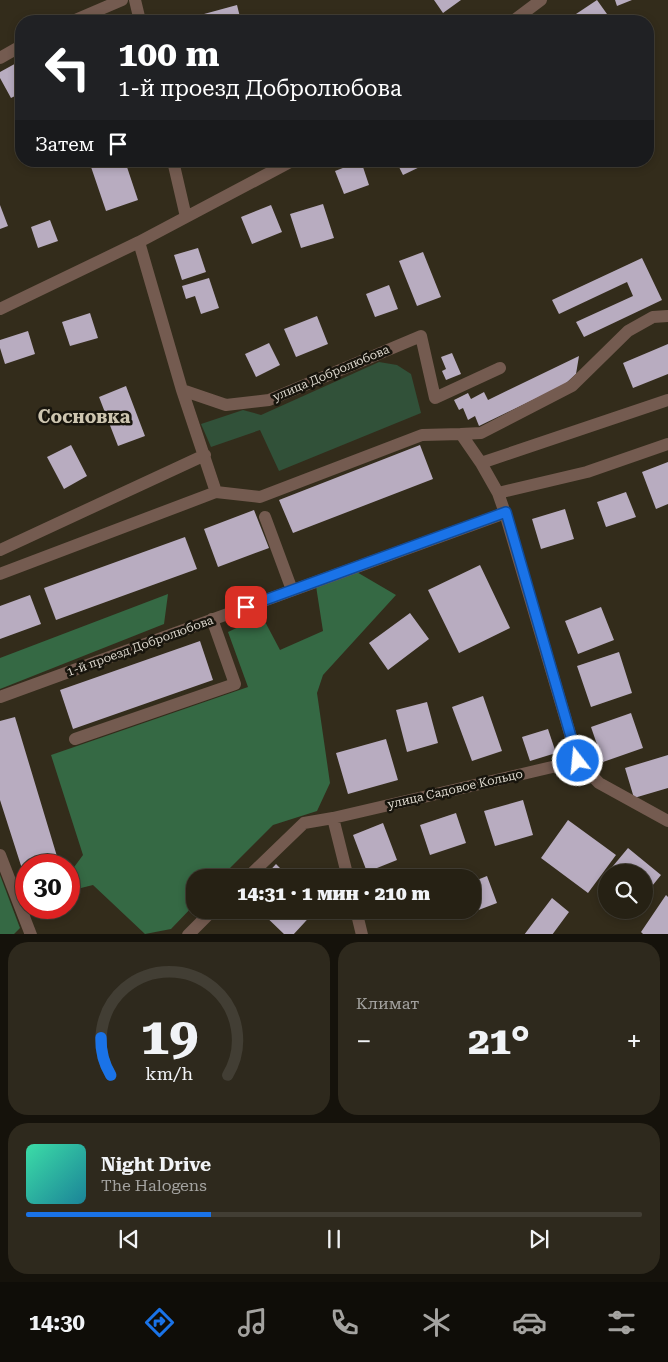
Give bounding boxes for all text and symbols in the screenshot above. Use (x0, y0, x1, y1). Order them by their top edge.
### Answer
text: 100 m (118, 34, 219, 75)
icon: left (35, 35, 100, 100)
text: 1-й проезд Добролюбова (118, 76, 402, 101)
icon: arrive (104, 130, 132, 158)
text: Затем (35, 133, 94, 156)
street label: улица Добролюбова (271, 342, 392, 404)
district label: Сосновка (38, 406, 131, 427)
pin (225, 586, 267, 628)
icon: arrive (232, 593, 260, 621)
street label: 1-й проезд Добролюбова (65, 613, 216, 679)
position arrow (551, 734, 603, 786)
street label: улица Садовое Кольцо (386, 767, 524, 811)
speed limit sign: 30 (15, 854, 80, 919)
map controls (598, 864, 653, 919)
button: search (598, 864, 653, 919)
text: 14:31 · 1 мин · 210 m (237, 882, 430, 905)
text: Климат (356, 994, 419, 1013)
text: 19 (140, 1006, 198, 1067)
text: 21° (468, 1019, 530, 1063)
text: − (356, 1025, 372, 1058)
text: + (626, 1025, 642, 1058)
text: km/h (145, 1063, 193, 1084)
text: Night Drive (101, 1153, 211, 1176)
text: The Halogens (101, 1176, 207, 1195)
icon: previous (115, 1225, 143, 1253)
icon: pause (320, 1225, 348, 1253)
icon: next (525, 1225, 553, 1253)
icon: directions (142, 1305, 177, 1340)
icon: music (235, 1305, 270, 1340)
icon: phone (327, 1305, 362, 1340)
icon: climate (419, 1305, 454, 1340)
icon: car (512, 1305, 547, 1340)
icon: filters (604, 1305, 639, 1340)
text: 14:30 (29, 1310, 85, 1335)

